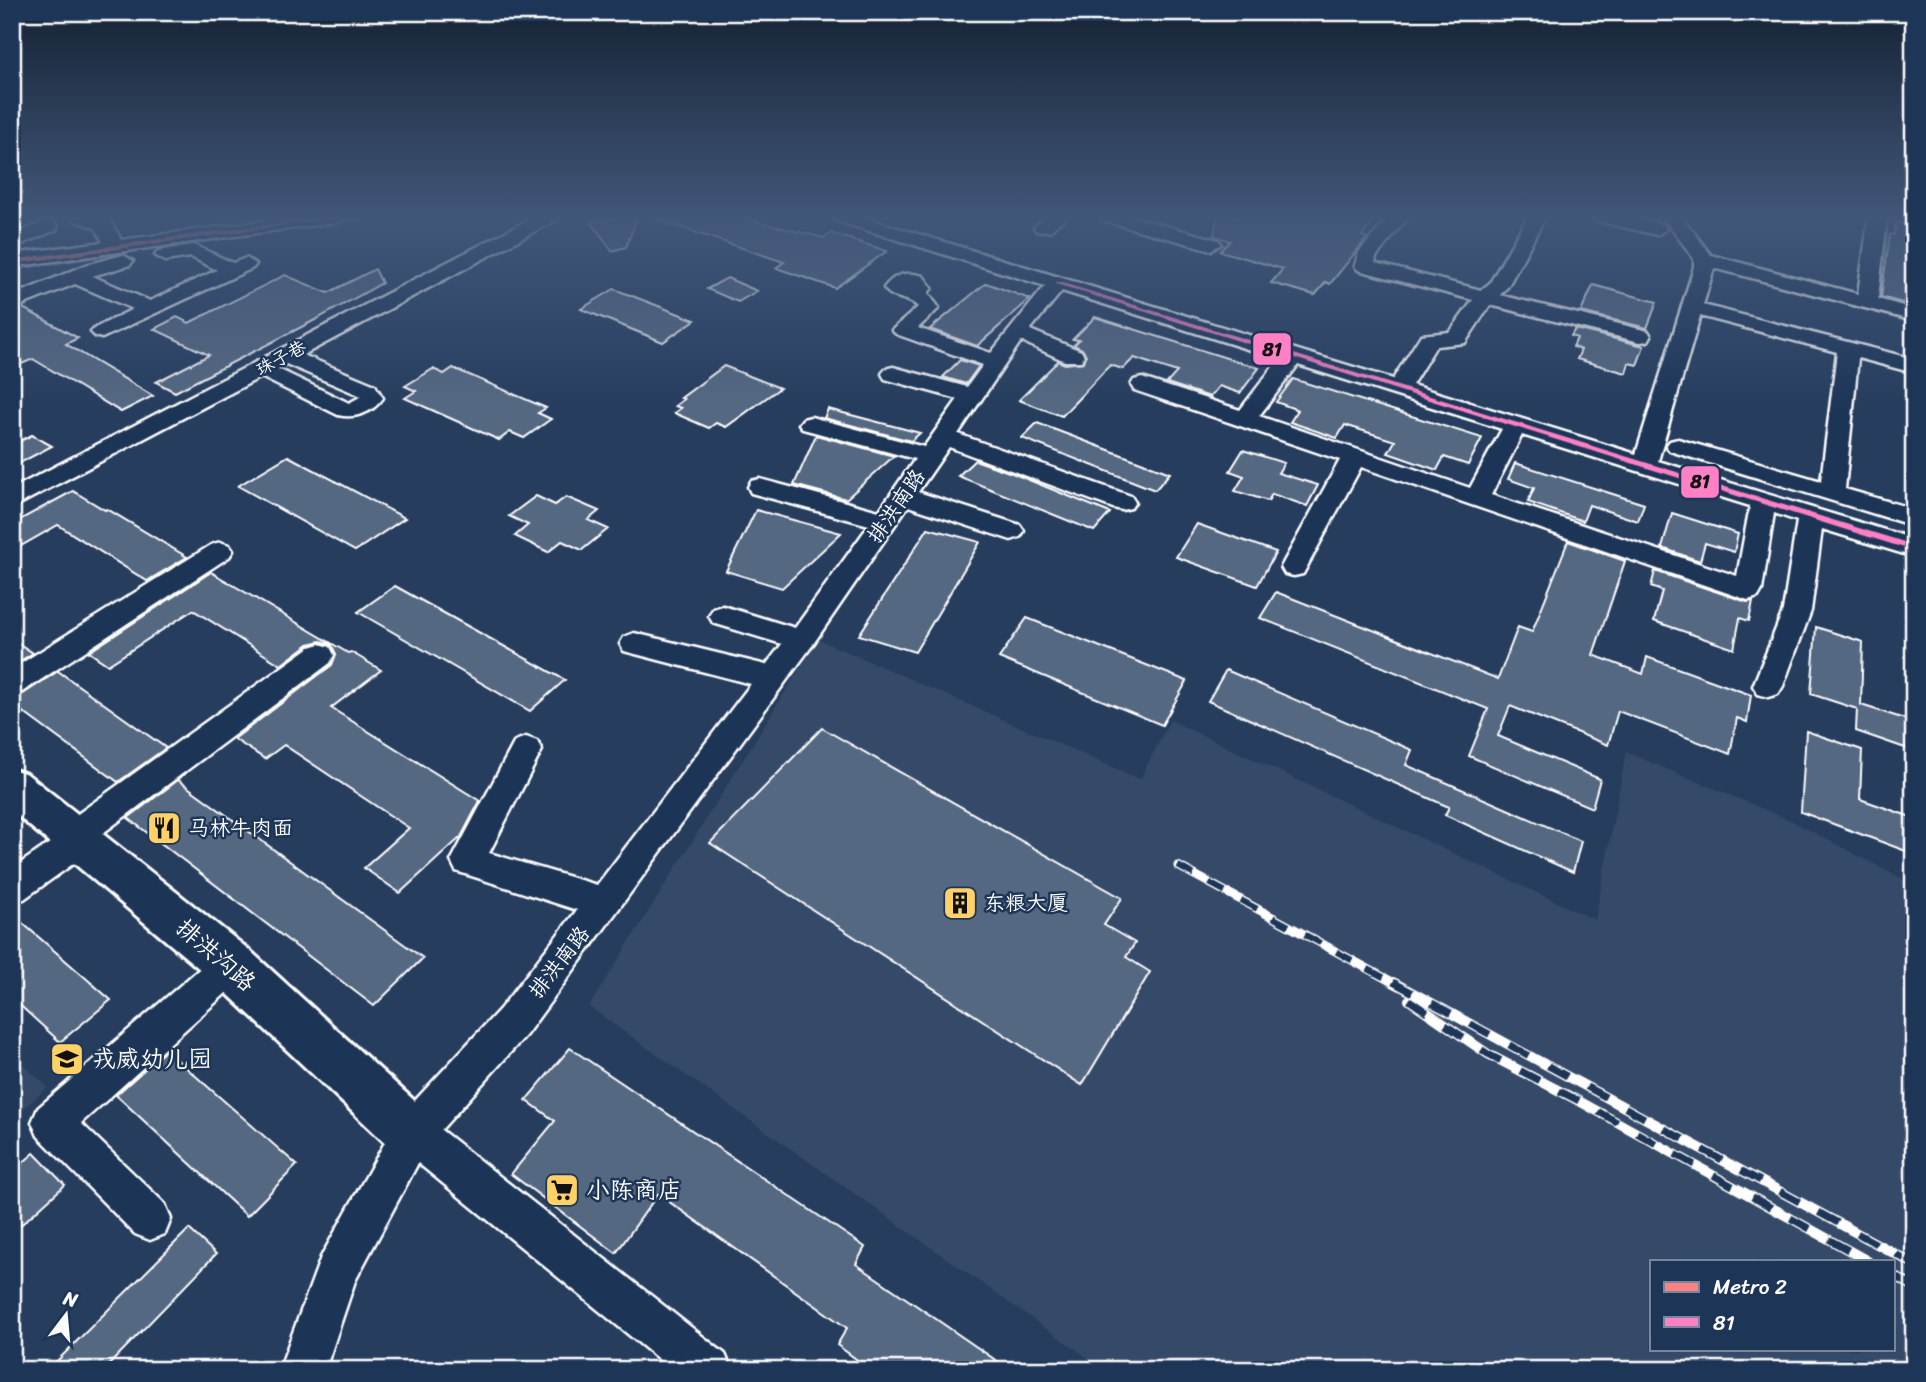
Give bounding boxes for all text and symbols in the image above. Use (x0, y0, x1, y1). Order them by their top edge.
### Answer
street label: 珠子巷 (250, 331, 312, 385)
line badge: 81 (1252, 332, 1292, 366)
text: 81 (1261, 333, 1282, 366)
street label: 排洪南路 (856, 461, 936, 551)
line badge: 81 (1680, 465, 1720, 499)
text: 81 (1689, 465, 1710, 498)
restaurant icon: 马林牛肉面 (145, 809, 183, 847)
place label: 马林牛肉面 (188, 809, 293, 847)
building icon: 东粮大厦 (941, 884, 979, 922)
place label: 东粮大厦 (984, 884, 1068, 922)
street label: 排洪沟路 (166, 908, 266, 1002)
street label: 排洪南路 (518, 917, 600, 1007)
place label: 戎威幼儿园 (92, 1038, 212, 1080)
school or university icon: 戎威幼儿园 (48, 1040, 86, 1078)
place label: 小陈商店 (586, 1169, 682, 1211)
supermarket icon: 小陈商店 (543, 1171, 581, 1209)
legend (1650, 1260, 1895, 1350)
text: Metro 2 (1713, 1268, 1787, 1306)
north arrow (32, 1280, 102, 1350)
text: N (59, 1281, 82, 1317)
text: 81 (1713, 1304, 1735, 1342)

